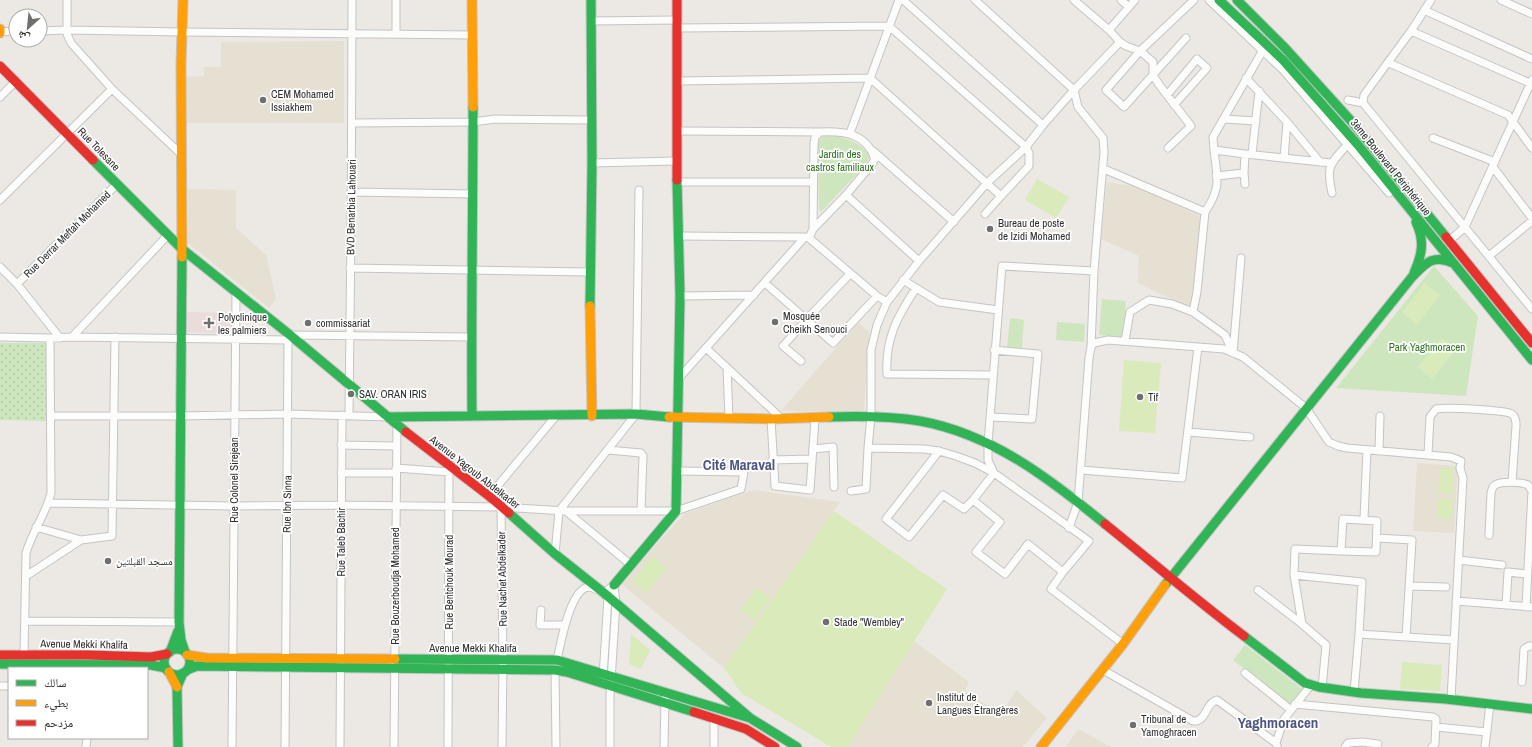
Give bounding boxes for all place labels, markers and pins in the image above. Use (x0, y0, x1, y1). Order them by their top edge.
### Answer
place label: CEM Mohamed Issiakhem (271, 87, 334, 114)
marker: CEM Mohamed Issiakhem (258, 95, 268, 105)
place label: Bureau de poste de Izidi Mohamed (998, 216, 1070, 243)
marker: Bureau de poste de Izidi Mohamed (985, 224, 995, 234)
place label: Mosquée Cheikh Senouci (783, 309, 847, 336)
place label: Polyclinique les palmiers (218, 310, 267, 337)
place label: commissariat (316, 316, 371, 330)
marker: Polyclinique les palmiers (203, 317, 215, 329)
marker: Mosquée Cheikh Senouci (770, 317, 780, 327)
marker: commissariat (303, 318, 313, 328)
place label: SAV. ORAN IRIS (359, 387, 427, 401)
marker: SAV. ORAN IRIS (346, 389, 356, 399)
place label: Tif (1148, 390, 1159, 404)
marker: Tif (1135, 392, 1145, 402)
place label: مسجد القبلتين (116, 554, 173, 568)
marker: مسجد القبلتين (103, 556, 113, 566)
place label: Stade "Wembley" (834, 615, 904, 629)
marker: Stade "Wembley" (821, 617, 831, 627)
place label: Institut de Langues Étrangères (937, 690, 1019, 717)
marker: Institut de Langues Étrangères (924, 698, 934, 708)
place label: Tribunal de Yamoghracen (1141, 712, 1197, 739)
marker: Tribunal de Yamoghracen (1128, 720, 1138, 730)

